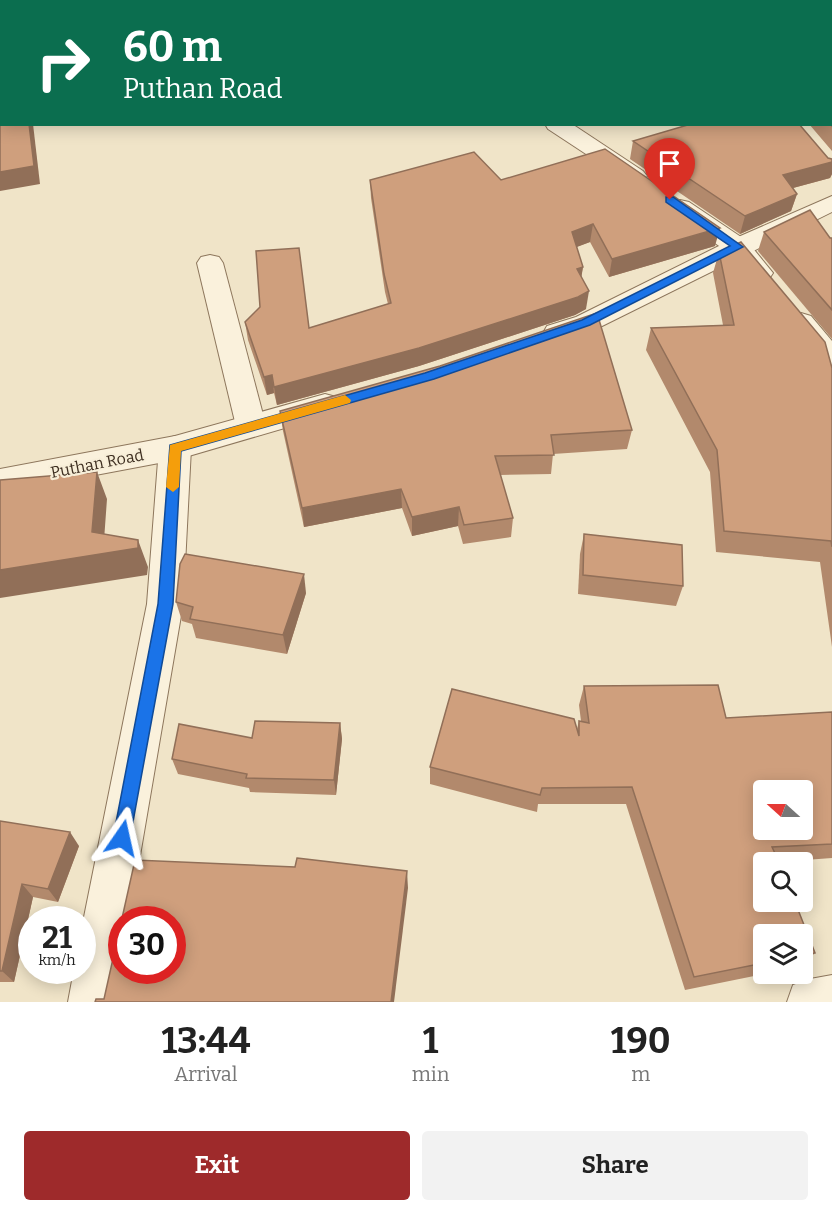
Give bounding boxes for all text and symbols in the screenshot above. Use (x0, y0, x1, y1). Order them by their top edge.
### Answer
text: 60 m (123, 22, 222, 72)
icon: right (24, 24, 102, 102)
text: Puthan Road (123, 73, 283, 105)
pin (644, 138, 695, 200)
icon: arrive (653, 147, 686, 180)
street label: Puthan Road (49, 445, 146, 482)
north arrow (753, 780, 813, 840)
map controls (753, 780, 813, 984)
position arrow (90, 806, 154, 870)
button: search (753, 852, 813, 912)
speed limit sign: 30 (108, 906, 186, 984)
text: 21 (42, 920, 72, 956)
button: layers (753, 924, 813, 984)
text: km/h (38, 951, 76, 969)
text: 13:44 (161, 1019, 250, 1063)
text: 1 (423, 1019, 438, 1063)
text: 190 (611, 1019, 671, 1063)
text: Arrival (174, 1062, 238, 1086)
text: min (412, 1062, 449, 1086)
text: m (631, 1062, 650, 1086)
button: Exit (24, 1131, 410, 1200)
button: Share (422, 1131, 808, 1200)

